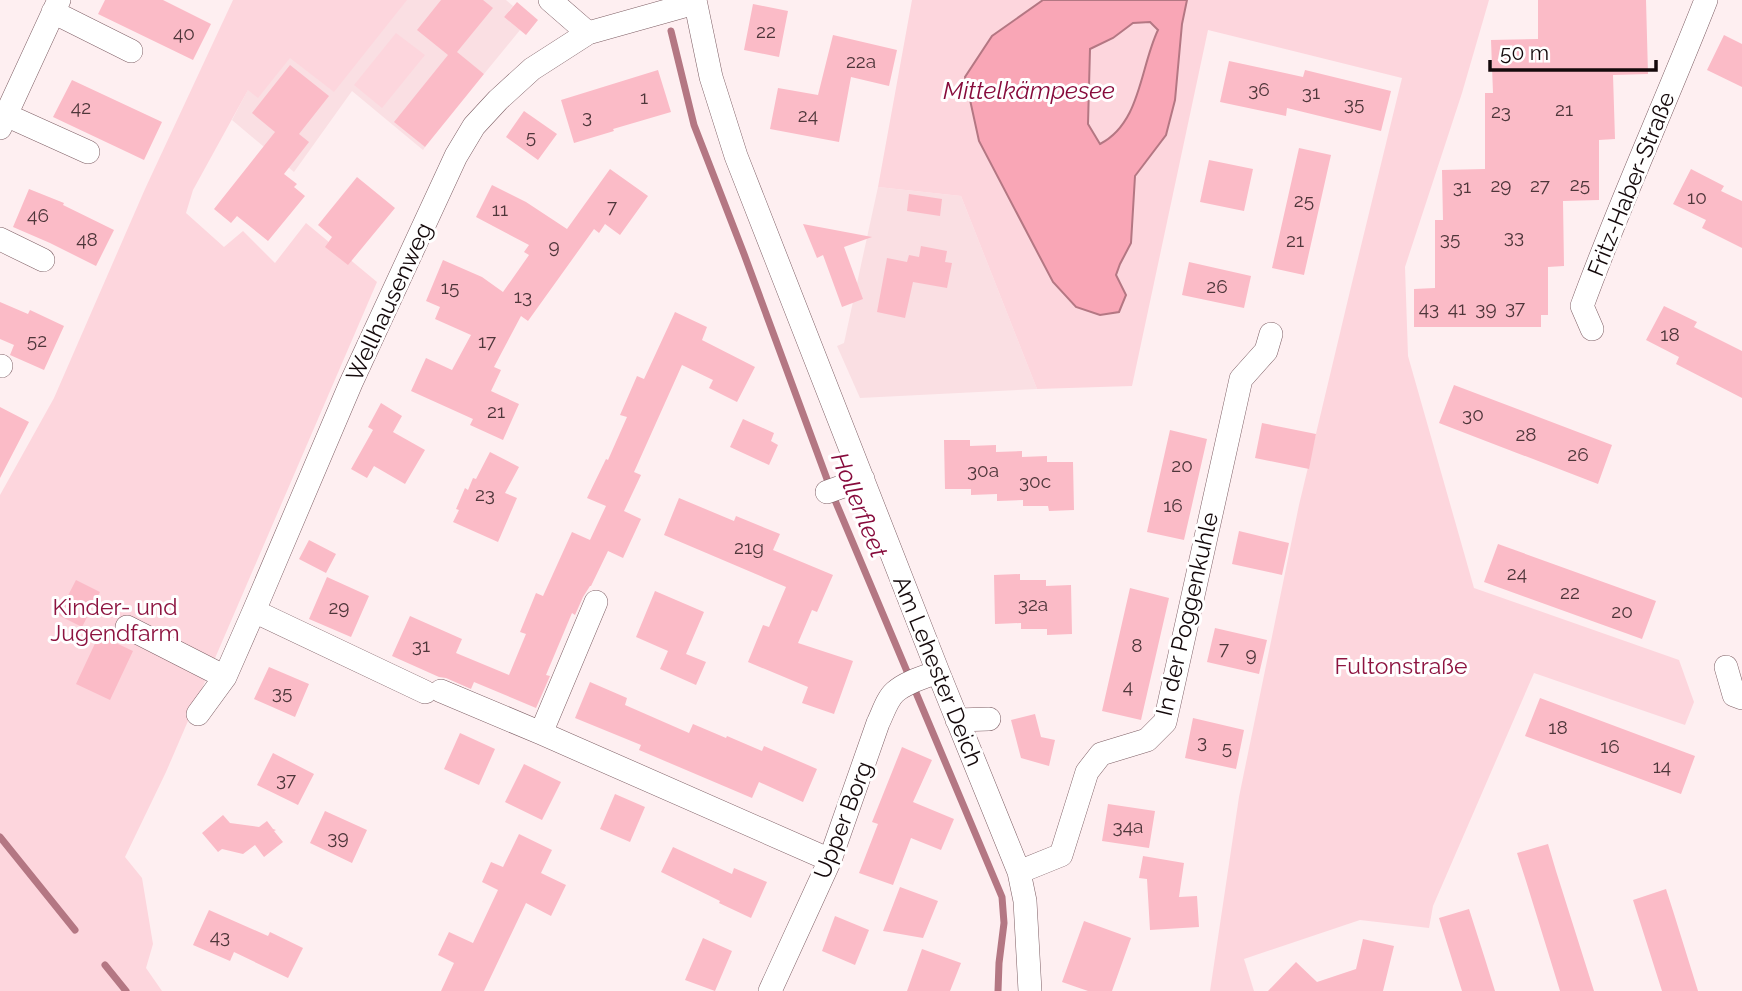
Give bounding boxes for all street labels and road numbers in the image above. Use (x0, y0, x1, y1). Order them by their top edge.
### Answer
street label: Fritz-Haber-Straße (1581, 88, 1680, 280)
street label: Wellhausenweg (340, 218, 437, 385)
street label: In der Poggenkuhle (1150, 509, 1223, 718)
street label: Am Lehester Deich (888, 572, 989, 770)
street label: Upper Borg (808, 757, 877, 882)

